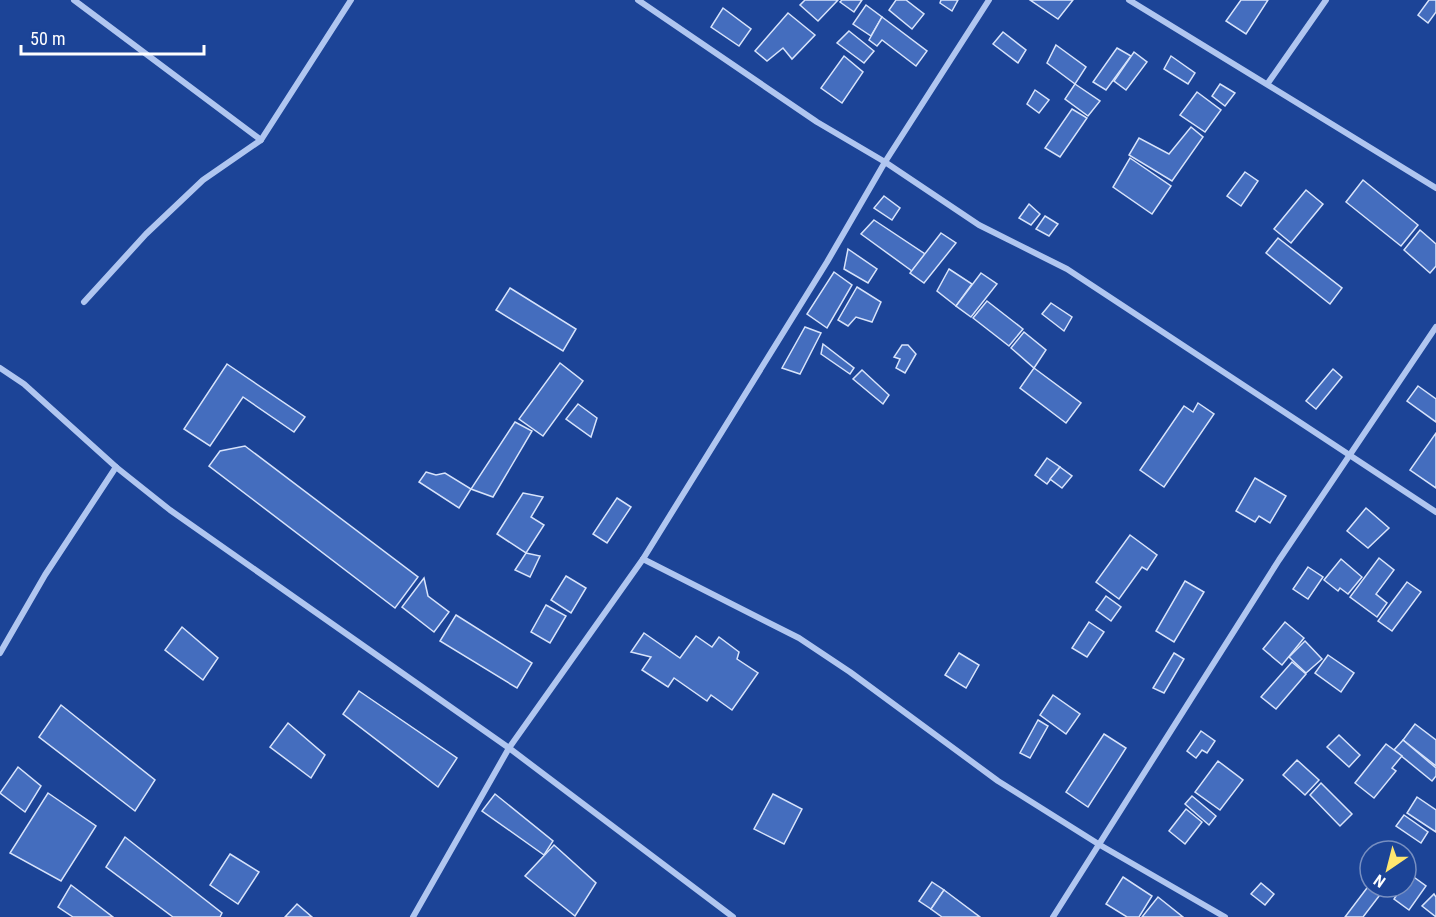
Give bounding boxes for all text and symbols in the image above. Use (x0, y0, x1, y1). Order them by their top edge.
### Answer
scale bar (21, 18, 204, 56)
text: 50 m (30, 28, 65, 49)
north arrow (1358, 839, 1418, 899)
text: N (1370, 870, 1389, 891)

